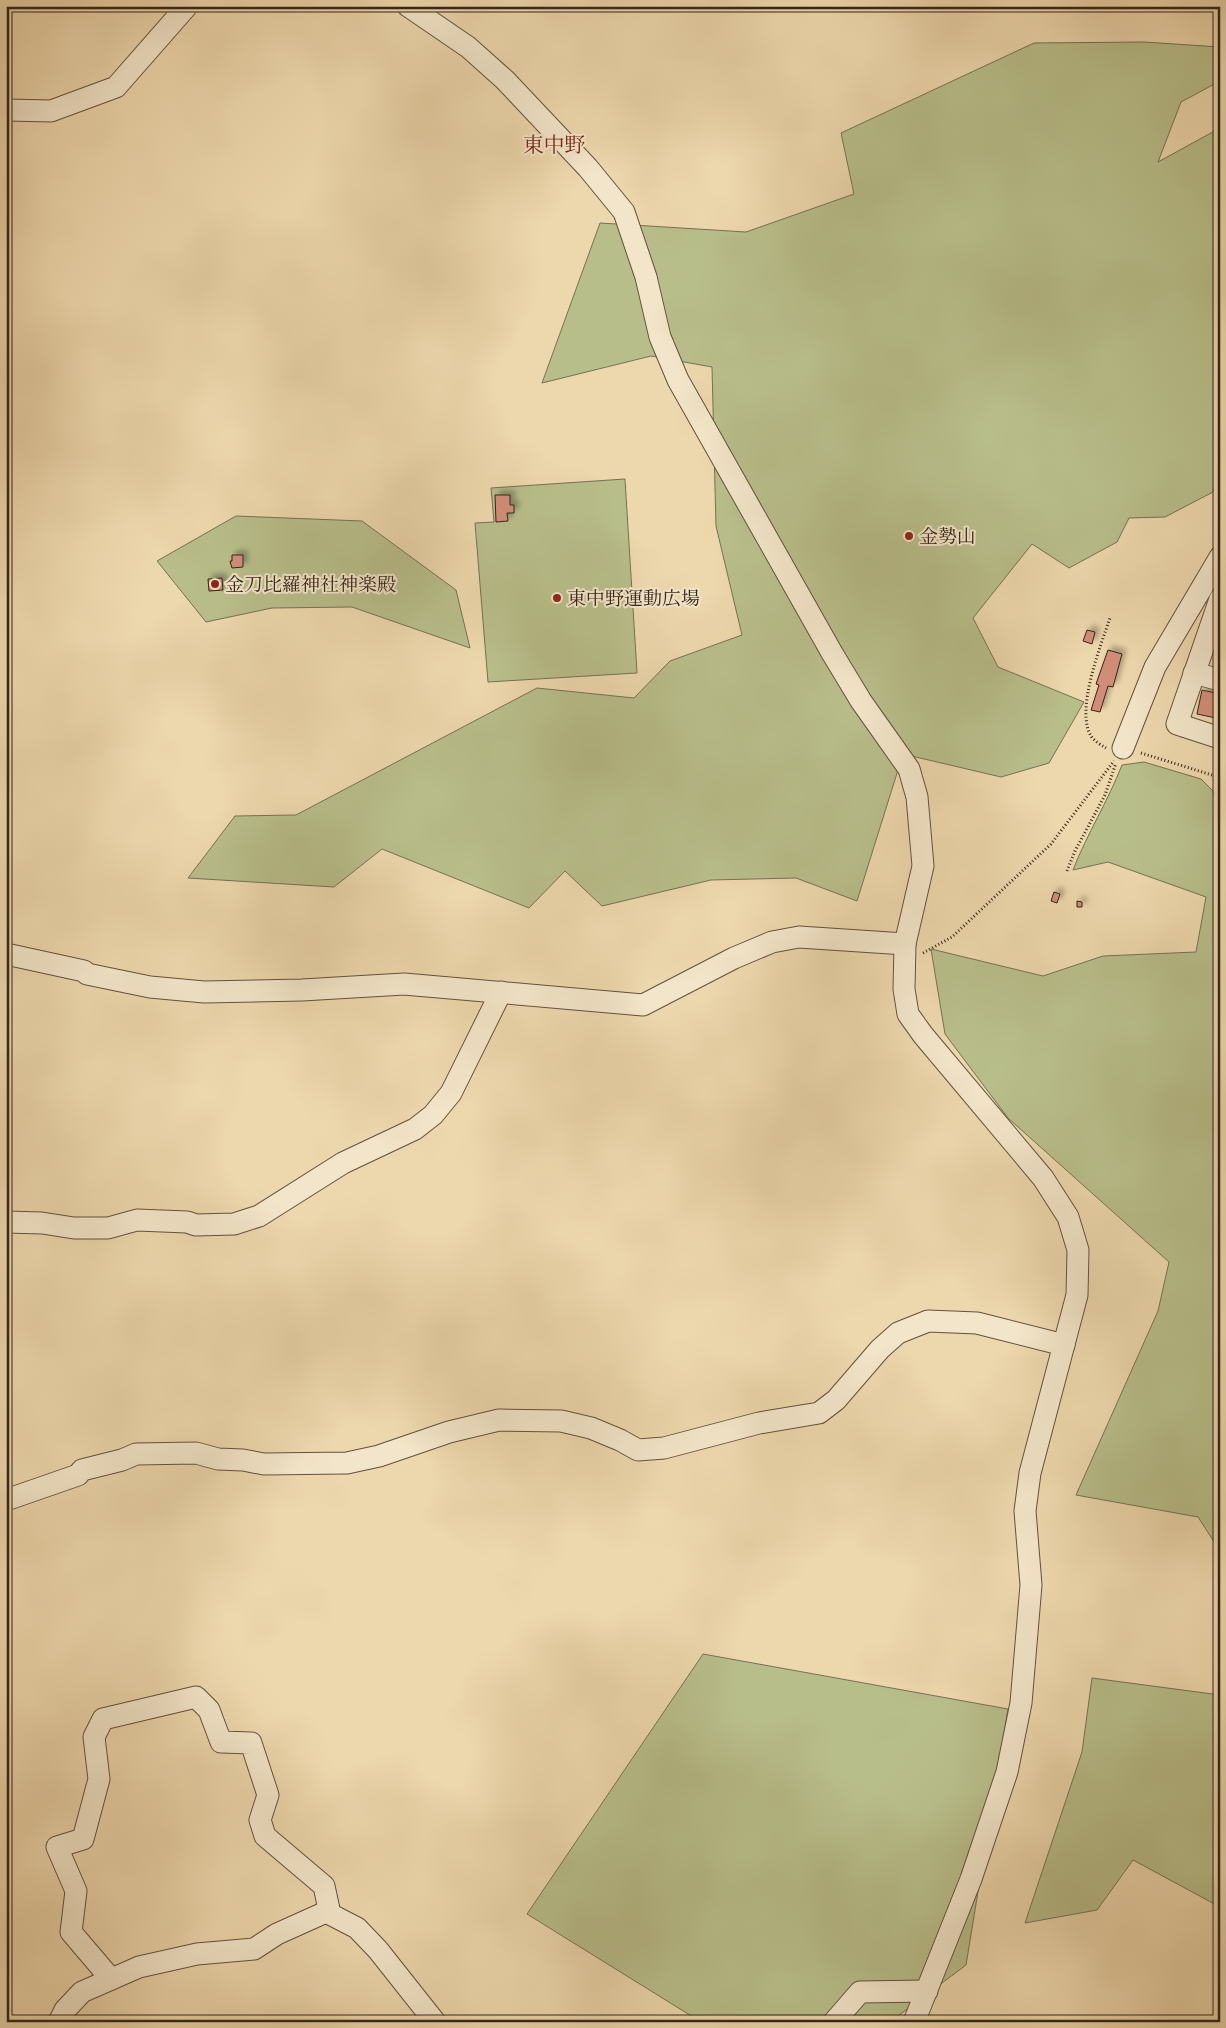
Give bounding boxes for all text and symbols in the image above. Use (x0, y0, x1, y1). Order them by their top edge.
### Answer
district label: 東中野 (523, 131, 586, 158)
place label: 金勢山 (919, 524, 976, 549)
marker: 金勢山 (903, 530, 915, 542)
place label: 金刀比羅神社神楽殿 (225, 572, 396, 597)
marker: 金刀比羅神社神楽殿 (209, 578, 221, 590)
place label: 東中野運動広場 (567, 586, 700, 611)
marker: 東中野運動広場 (551, 592, 563, 604)

